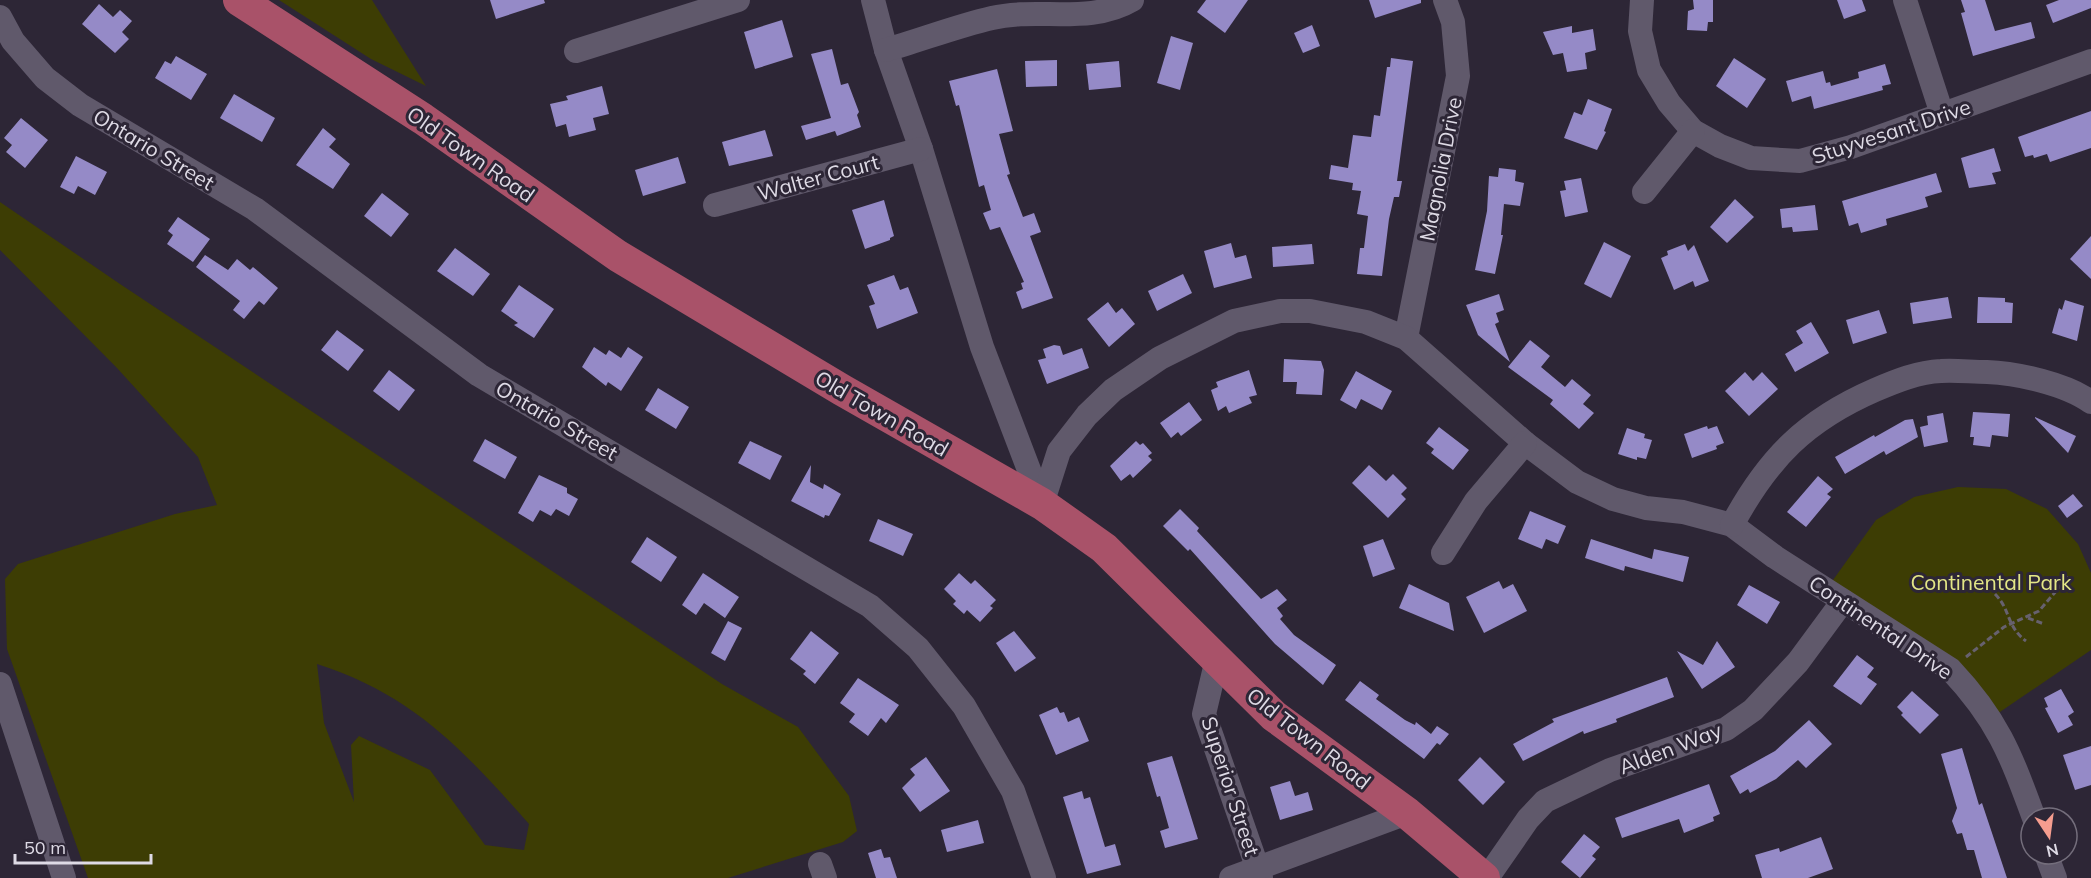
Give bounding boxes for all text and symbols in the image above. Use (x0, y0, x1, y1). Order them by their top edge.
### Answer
street label: Stuyvesant Drive (1808, 93, 1974, 169)
street label: Magnolia Drive (1413, 95, 1467, 243)
street label: Old Town Road (402, 100, 540, 208)
street label: Ontario Street (89, 103, 219, 195)
street label: Walter Court (754, 148, 882, 206)
street label: Old Town Road (811, 364, 953, 462)
street label: Ontario Street (491, 375, 623, 465)
street label: Continental Drive (1804, 569, 1958, 685)
park label: Continental Park (1911, 569, 2072, 595)
street label: Old Town Road (1242, 682, 1376, 794)
street label: Superior Street (1196, 713, 1266, 859)
street label: Alden Way (1615, 717, 1725, 779)
north arrow (2019, 806, 2079, 866)
scale bar (15, 827, 152, 865)
text: 50 m (24, 836, 66, 859)
text: N (2044, 840, 2061, 862)

